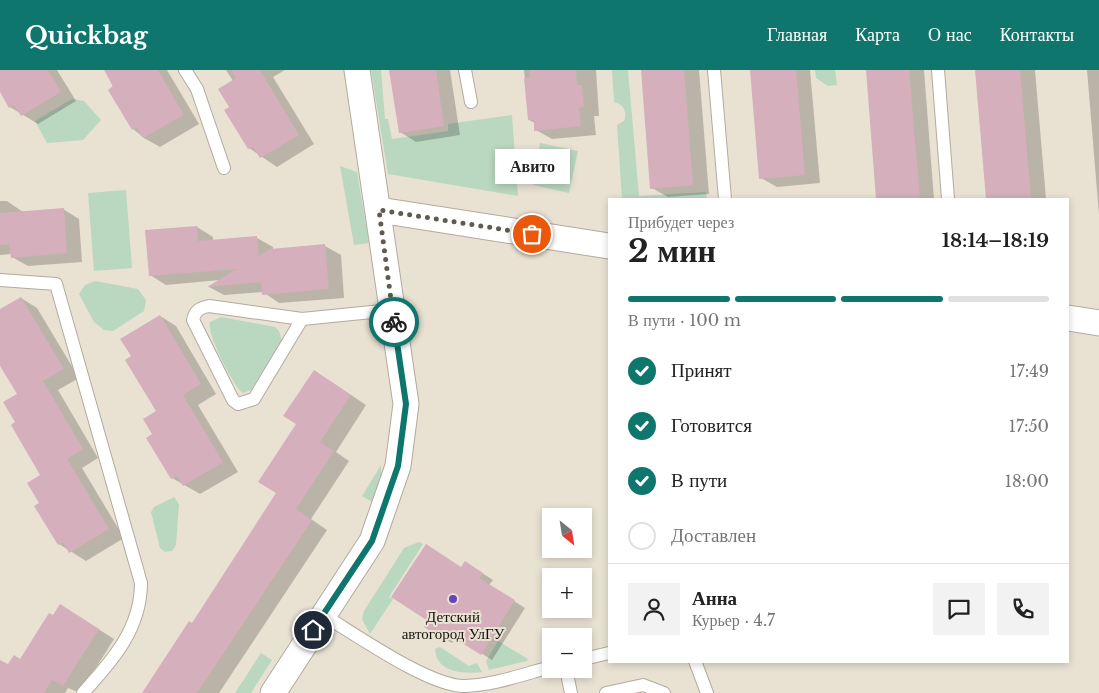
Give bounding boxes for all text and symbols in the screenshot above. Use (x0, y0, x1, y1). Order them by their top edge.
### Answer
text: Quickbag (25, 21, 148, 50)
text: Главная (767, 24, 827, 46)
text: Карта (855, 24, 900, 46)
text: О нас (928, 24, 972, 46)
text: Контакты (1000, 24, 1074, 46)
callout: Авито (494, 149, 570, 184)
text: Авито (510, 156, 555, 176)
text: Прибудет через (628, 212, 734, 232)
pin (511, 213, 553, 255)
icon: bag (518, 220, 546, 248)
text: 18:14–18:19 (942, 229, 1049, 252)
text: 2 мин (628, 231, 716, 271)
courier (369, 297, 419, 347)
icon: bike (380, 308, 408, 336)
text: В пути · 100 m (628, 310, 741, 330)
icon: check (628, 357, 656, 385)
text: Принят (671, 359, 732, 382)
text: 17:49 (1010, 361, 1049, 381)
icon: check (628, 412, 656, 440)
text: Готовится (671, 414, 752, 437)
text: 17:50 (1009, 416, 1049, 436)
icon: check (628, 467, 656, 495)
text: В пути (671, 469, 727, 492)
text: 18:00 (1005, 471, 1049, 491)
north arrow (542, 508, 592, 558)
map controls (542, 508, 592, 678)
text: Доставлен (671, 524, 756, 547)
button: + (542, 568, 592, 618)
button: person (628, 583, 680, 635)
button: chat (933, 583, 985, 635)
button: phone (997, 583, 1049, 635)
text: Анна (692, 587, 737, 610)
marker: Детский автогород УлГУ (447, 593, 459, 605)
place label: Детский автогород УлГУ (402, 607, 505, 643)
pin (292, 609, 334, 651)
text: Курьер · 4.7 (692, 610, 775, 630)
icon: home (299, 616, 327, 644)
button: − (542, 628, 592, 678)

